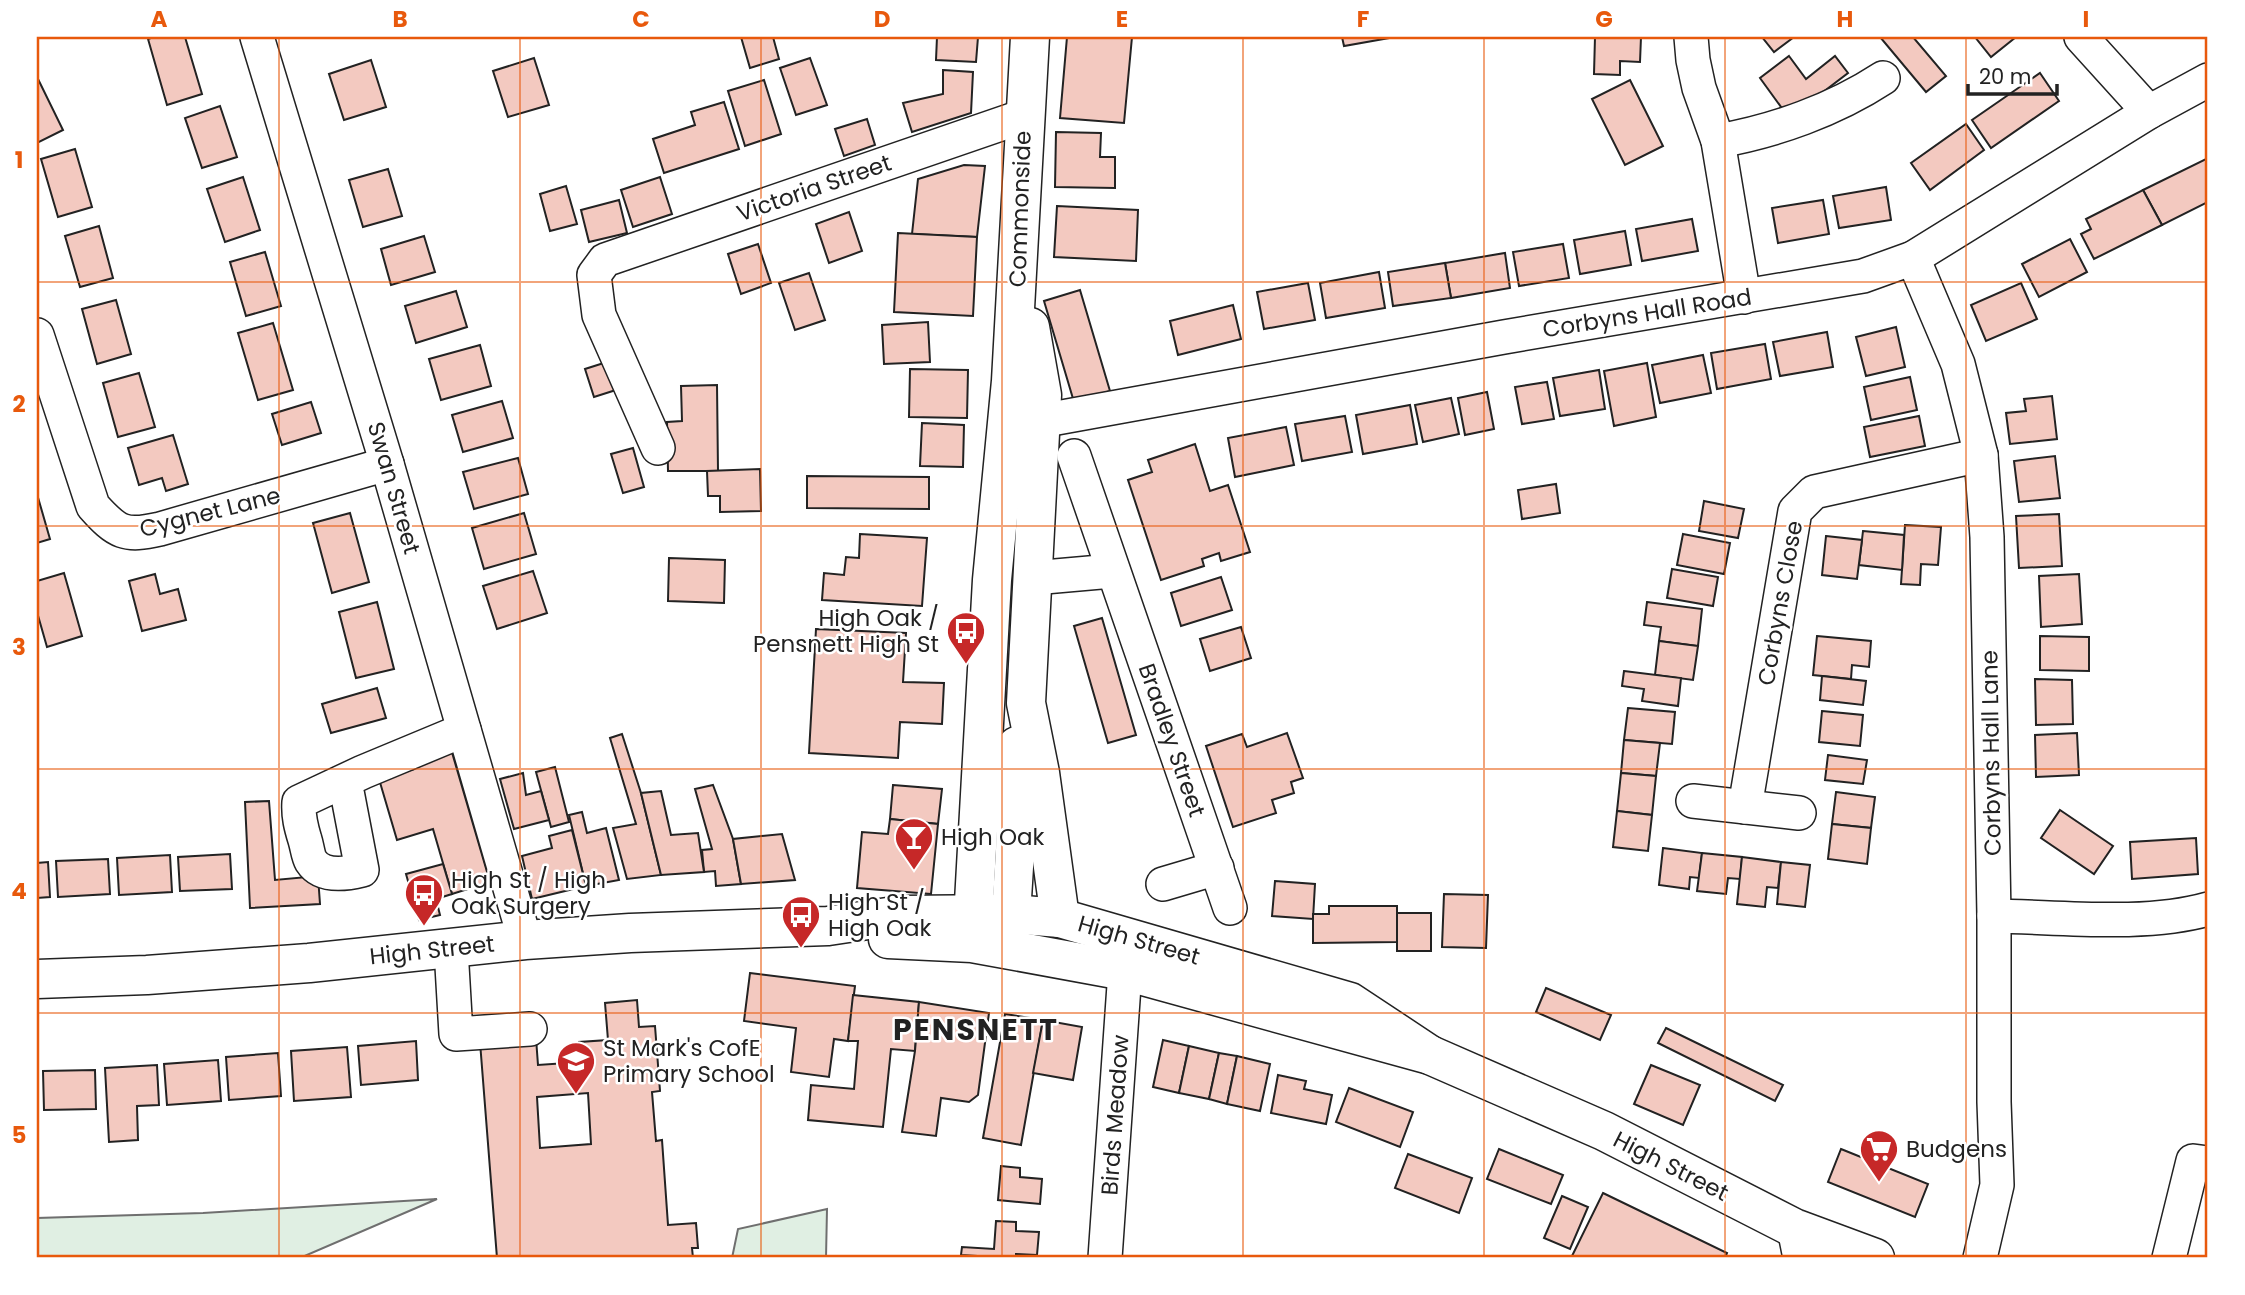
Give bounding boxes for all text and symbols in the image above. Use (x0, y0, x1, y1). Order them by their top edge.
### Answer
text: A (151, 3, 168, 35)
text: B (392, 3, 408, 35)
text: C (632, 3, 650, 35)
text: D (874, 3, 890, 35)
text: E (1116, 3, 1128, 35)
text: F (1357, 3, 1369, 35)
text: G (1595, 3, 1613, 35)
text: H (1837, 3, 1853, 35)
text: I (2083, 3, 2089, 35)
scale bar (1968, 52, 2058, 96)
text: 20 m (1979, 62, 2032, 91)
street label: Commonside (1001, 130, 1039, 288)
text: 1 (15, 144, 23, 176)
street label: Victoria Street (732, 147, 896, 229)
street label: Corbyns Hall Road (1540, 281, 1754, 345)
text: 2 (12, 388, 26, 420)
street label: Swan Street (360, 418, 428, 558)
street label: Cygnet Lane (136, 479, 284, 545)
street label: Corbyns Close (1750, 518, 1810, 688)
place label: High Oak / Pensnett High St (753, 602, 939, 660)
bus stop icon: High Oak / Pensnett High St (945, 610, 987, 665)
text: 3 (12, 631, 26, 663)
street label: Corbyns Hall Lane (1973, 650, 2009, 856)
street label: Bradley Street (1131, 659, 1213, 821)
bar icon: High Oak (893, 816, 935, 871)
place label: High Oak (941, 821, 1045, 853)
place label: High St / High Oak Surgery (451, 864, 606, 922)
bus stop icon: High St / High Oak Surgery (403, 872, 445, 927)
text: 4 (11, 875, 27, 907)
place label: High St / High Oak (828, 886, 932, 944)
bus stop icon: High St / High Oak (780, 894, 822, 949)
street label: High Street (1074, 907, 1204, 973)
street label: High Street (368, 928, 496, 972)
district label: PENSNETT (893, 1008, 1059, 1051)
place label: St Mark's CofE Primary School (603, 1032, 775, 1090)
street label: Birds Meadow (1093, 1034, 1137, 1196)
school or university icon: St Mark's CofE Primary School (555, 1040, 597, 1095)
text: 5 (12, 1119, 26, 1151)
street label: High Street (1608, 1123, 1734, 1209)
supermarket icon: Budgens (1858, 1128, 1900, 1183)
place label: Budgens (1906, 1133, 2007, 1165)

